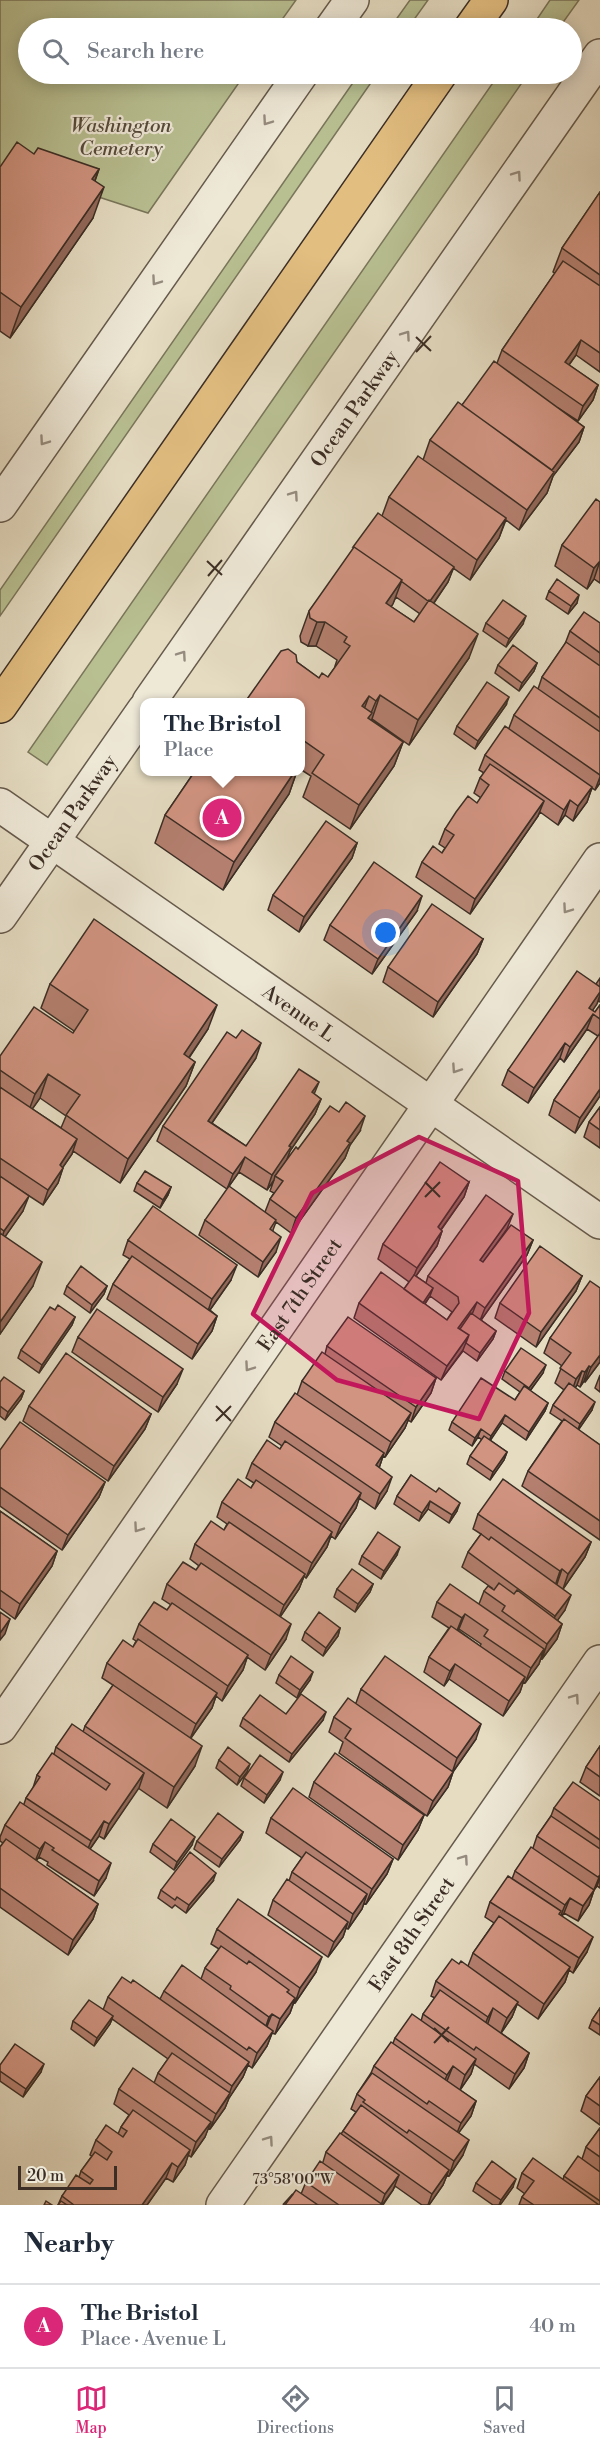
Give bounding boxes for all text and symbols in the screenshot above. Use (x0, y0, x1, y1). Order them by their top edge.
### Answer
search box (18, 18, 582, 84)
icon: search (39, 35, 72, 68)
text: Search here (87, 38, 204, 65)
park label: Washington Cemetery (70, 114, 172, 162)
one-way arrow (263, 115, 274, 126)
one-way arrow (510, 170, 521, 181)
one-way arrow (152, 275, 163, 286)
one-way arrow (398, 330, 409, 341)
street label: Ocean Parkway (306, 346, 405, 473)
one-way arrow (40, 435, 51, 446)
one-way arrow (287, 490, 298, 501)
one-way arrow (175, 650, 186, 661)
popup (140, 698, 305, 776)
text: The Bristol (164, 711, 281, 738)
text: Place (164, 738, 214, 763)
street label: Ocean Parkway (24, 750, 123, 877)
pin: A (202, 796, 242, 840)
one-way arrow (563, 902, 574, 913)
your location (371, 918, 400, 947)
street label: Avenue L (256, 979, 339, 1048)
one-way arrow (452, 1062, 463, 1073)
street label: East 7th Street (253, 1234, 348, 1357)
one-way arrow (245, 1361, 256, 1372)
one-way arrow (134, 1521, 145, 1532)
one-way arrow (568, 1694, 579, 1705)
one-way arrow (457, 1854, 468, 1865)
street label: East 8th Street (364, 1873, 461, 1997)
one-way arrow (262, 2135, 273, 2146)
scale bar (18, 2163, 117, 2190)
text: 20 m (27, 2166, 64, 2186)
text: 73°58'00"W (252, 2170, 334, 2189)
text: Nearby (24, 2228, 114, 2260)
text: The Bristol (81, 2300, 198, 2327)
text: A (36, 2314, 51, 2339)
text: 40 m (529, 2314, 576, 2339)
text: Place · Avenue L (81, 2327, 226, 2352)
tab: Map (75, 2382, 108, 2438)
tab: Directions (257, 2382, 334, 2438)
tab: Saved (483, 2382, 525, 2438)

